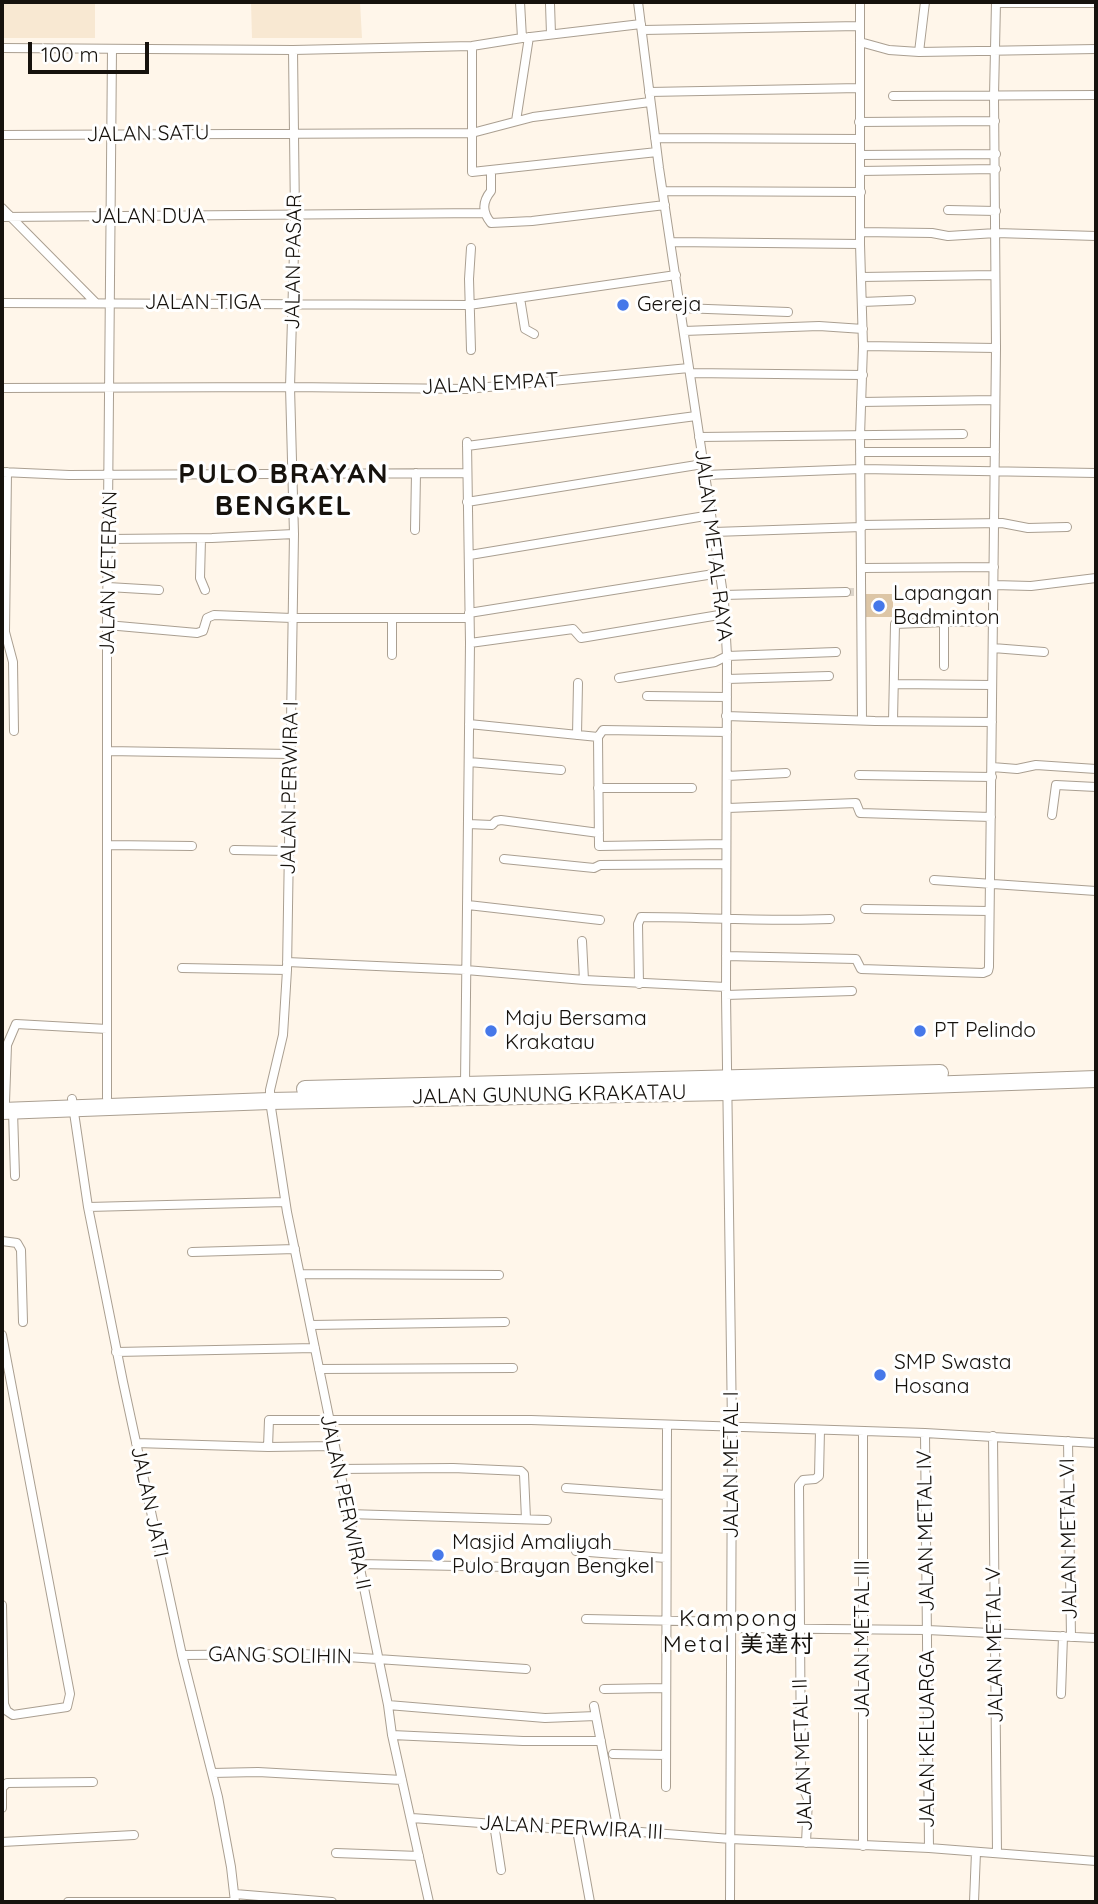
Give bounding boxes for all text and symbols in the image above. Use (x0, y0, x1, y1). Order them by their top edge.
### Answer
scale bar (32, 28, 152, 72)
text: 100 m (41, 41, 99, 67)
street label: JALAN SATU (86, 120, 210, 148)
street label: JALAN PASAR (280, 194, 308, 330)
street label: JALAN DUA (91, 204, 205, 230)
street label: JALAN TIGA (144, 290, 262, 316)
place label: Gereja (637, 292, 701, 318)
marker: Gereja (615, 297, 631, 313)
street label: JALAN EMPAT (421, 368, 559, 400)
street label: JALAN METAL RAYA (689, 447, 737, 643)
district label: PULO BRAYAN BENGKEL (180, 458, 388, 524)
street label: JALAN VETERAN (95, 491, 123, 655)
place label: Lapangan Badminton (893, 581, 1000, 631)
marker: Lapangan Badminton (871, 598, 887, 614)
street label: JALAN PERWIRA I (276, 701, 304, 875)
place label: Maju Bersama Krakatau (505, 1006, 647, 1056)
place label: PT Pelindo (934, 1018, 1036, 1044)
marker: Maju Bersama Krakatau (483, 1023, 499, 1039)
marker: PT Pelindo (912, 1023, 928, 1039)
street label: JALAN GUNUNG KRAKATAU (411, 1080, 687, 1110)
place label: SMP Swasta Hosana (894, 1350, 1012, 1400)
marker: SMP Swasta Hosana (872, 1367, 888, 1383)
street label: JALAN METAL I (719, 1391, 745, 1539)
street label: JALAN PERWIRA II (314, 1412, 376, 1592)
street label: JALAN JATI (125, 1444, 173, 1560)
street label: JALAN METAL IV (912, 1450, 940, 1612)
street label: JALAN METAL VI (1055, 1458, 1083, 1620)
place label: Masjid Amaliyah Pulo Brayan Bengkel (452, 1530, 654, 1580)
marker: Masjid Amaliyah Pulo Brayan Bengkel (430, 1547, 446, 1563)
street label: JALAN METAL III (850, 1560, 876, 1718)
street label: JALAN METAL V (981, 1567, 1009, 1723)
district label: Kampong Metal 美達村 (672, 1605, 806, 1659)
street label: GANG SOLIHIN (208, 1642, 352, 1670)
street label: JALAN KELUARGA (915, 1650, 941, 1828)
street label: JALAN METAL II (788, 1678, 818, 1832)
street label: JALAN PERWIRA III (478, 1811, 664, 1845)

